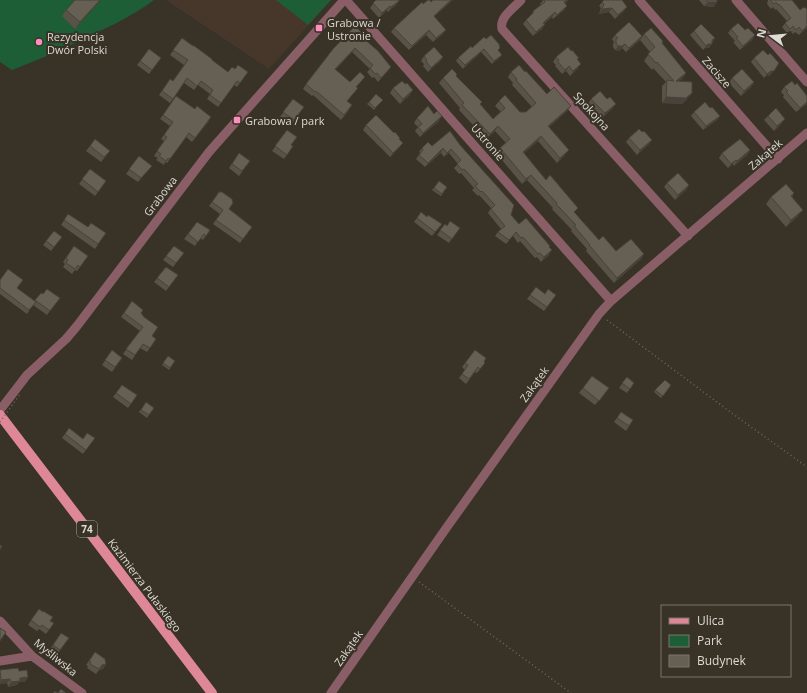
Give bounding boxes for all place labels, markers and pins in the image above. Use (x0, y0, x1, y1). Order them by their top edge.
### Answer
place label: Grabowa / Ustronie (327, 15, 380, 43)
marker: Grabowa / Ustronie (314, 23, 324, 33)
place label: Rezydencja Dwór Polski (47, 29, 107, 57)
marker: Rezydencja Dwór Polski (34, 37, 44, 47)
place label: Grabowa / park (245, 113, 325, 128)
marker: Grabowa / park (232, 115, 242, 125)

